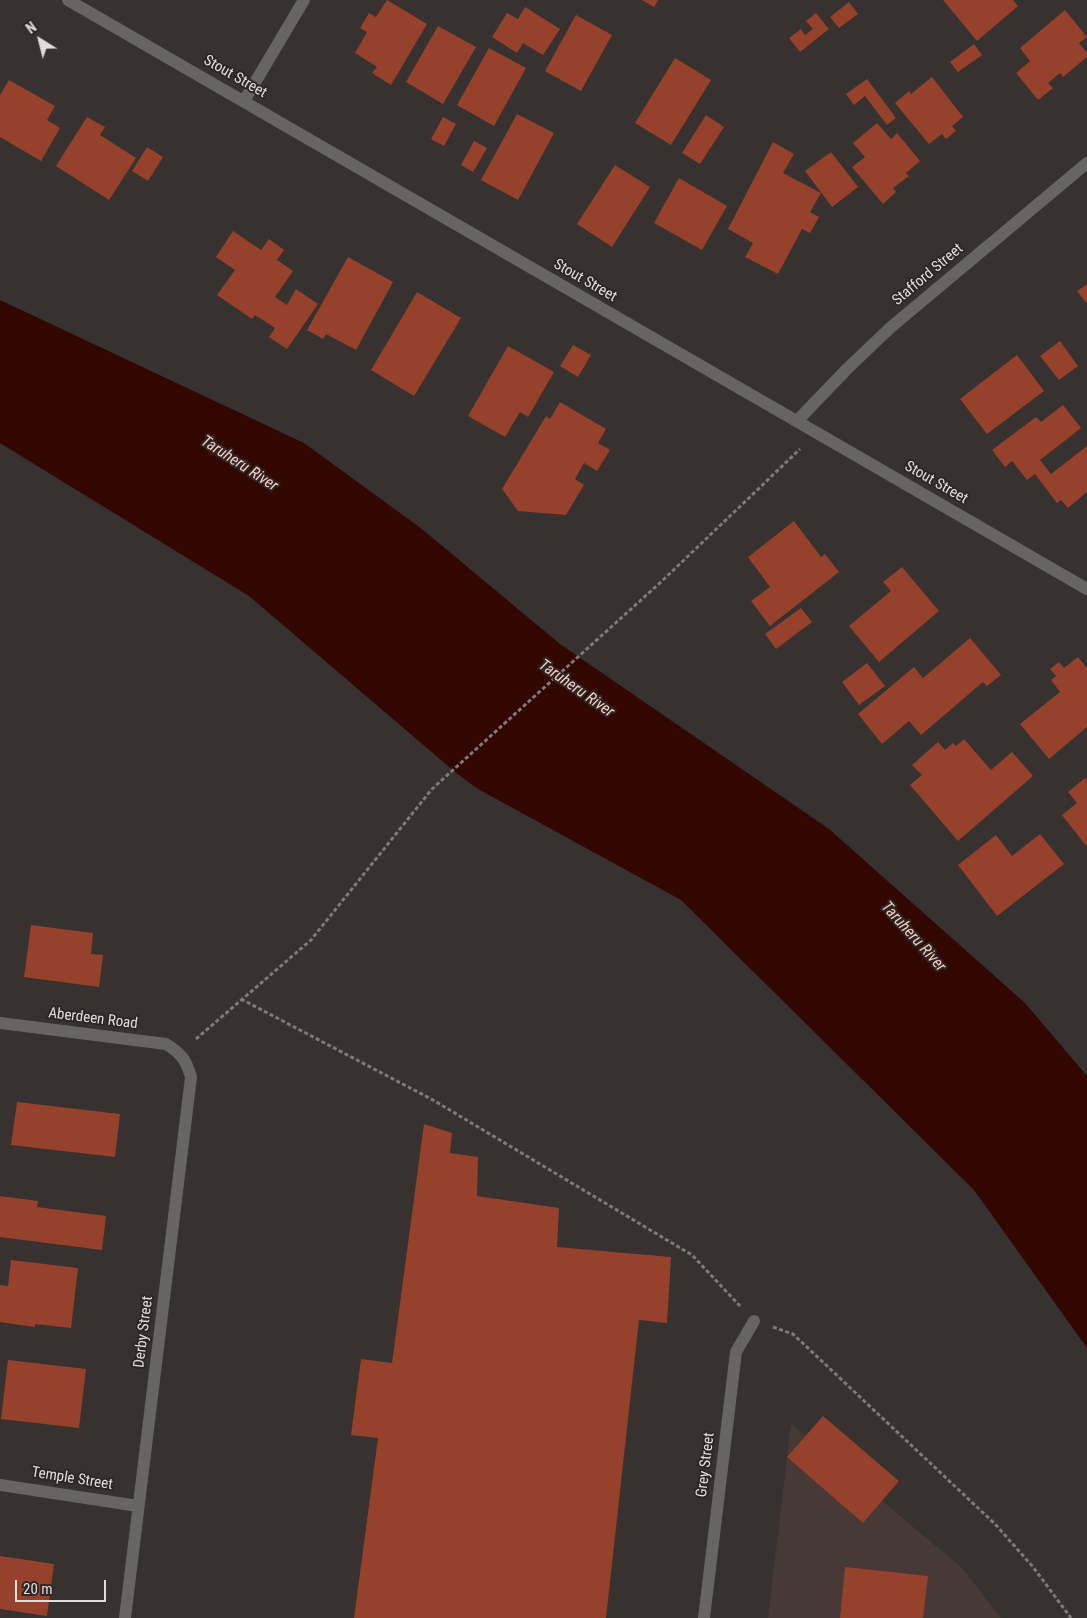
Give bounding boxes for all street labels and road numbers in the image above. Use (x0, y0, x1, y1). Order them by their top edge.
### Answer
street label: Stout Street (200, 52, 270, 102)
street label: Stafford Street (889, 240, 967, 310)
street label: Stout Street (550, 256, 620, 306)
street label: Stout Street (901, 458, 971, 508)
street label: Aberdeen Road (47, 1005, 139, 1033)
street label: Derby Street (131, 1295, 157, 1369)
street label: Grey Street (693, 1432, 719, 1498)
street label: Temple Street (30, 1464, 114, 1494)

